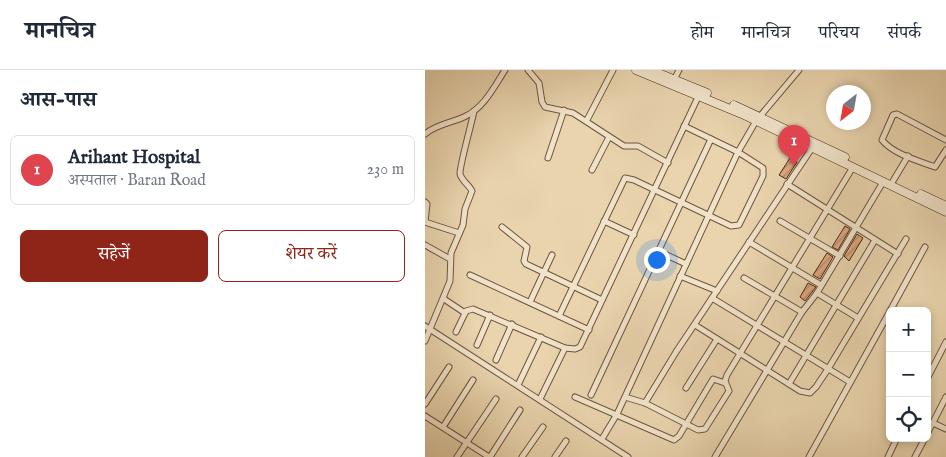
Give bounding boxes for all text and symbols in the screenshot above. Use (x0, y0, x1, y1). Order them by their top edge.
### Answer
text: मानचित्र (25, 16, 95, 47)
text: होम (691, 22, 714, 45)
text: मानचित्र (742, 22, 790, 45)
text: परिचय (818, 22, 859, 45)
text: संपर्क (887, 22, 921, 45)
north arrow (826, 85, 871, 130)
text: आस-पास (20, 87, 97, 114)
pin: 1 (778, 125, 810, 166)
text: Arihant Hospital (68, 146, 200, 170)
text: 1 (34, 160, 40, 180)
text: 230 m (367, 160, 404, 180)
text: अस्पताल · Baran Road (68, 171, 206, 191)
button: सहेजें (20, 230, 208, 282)
button: शेयर करें (218, 230, 405, 282)
your location (644, 247, 670, 273)
map controls (886, 307, 931, 442)
button: + (886, 307, 931, 352)
button: − (886, 352, 931, 397)
button: locate (886, 397, 931, 442)

